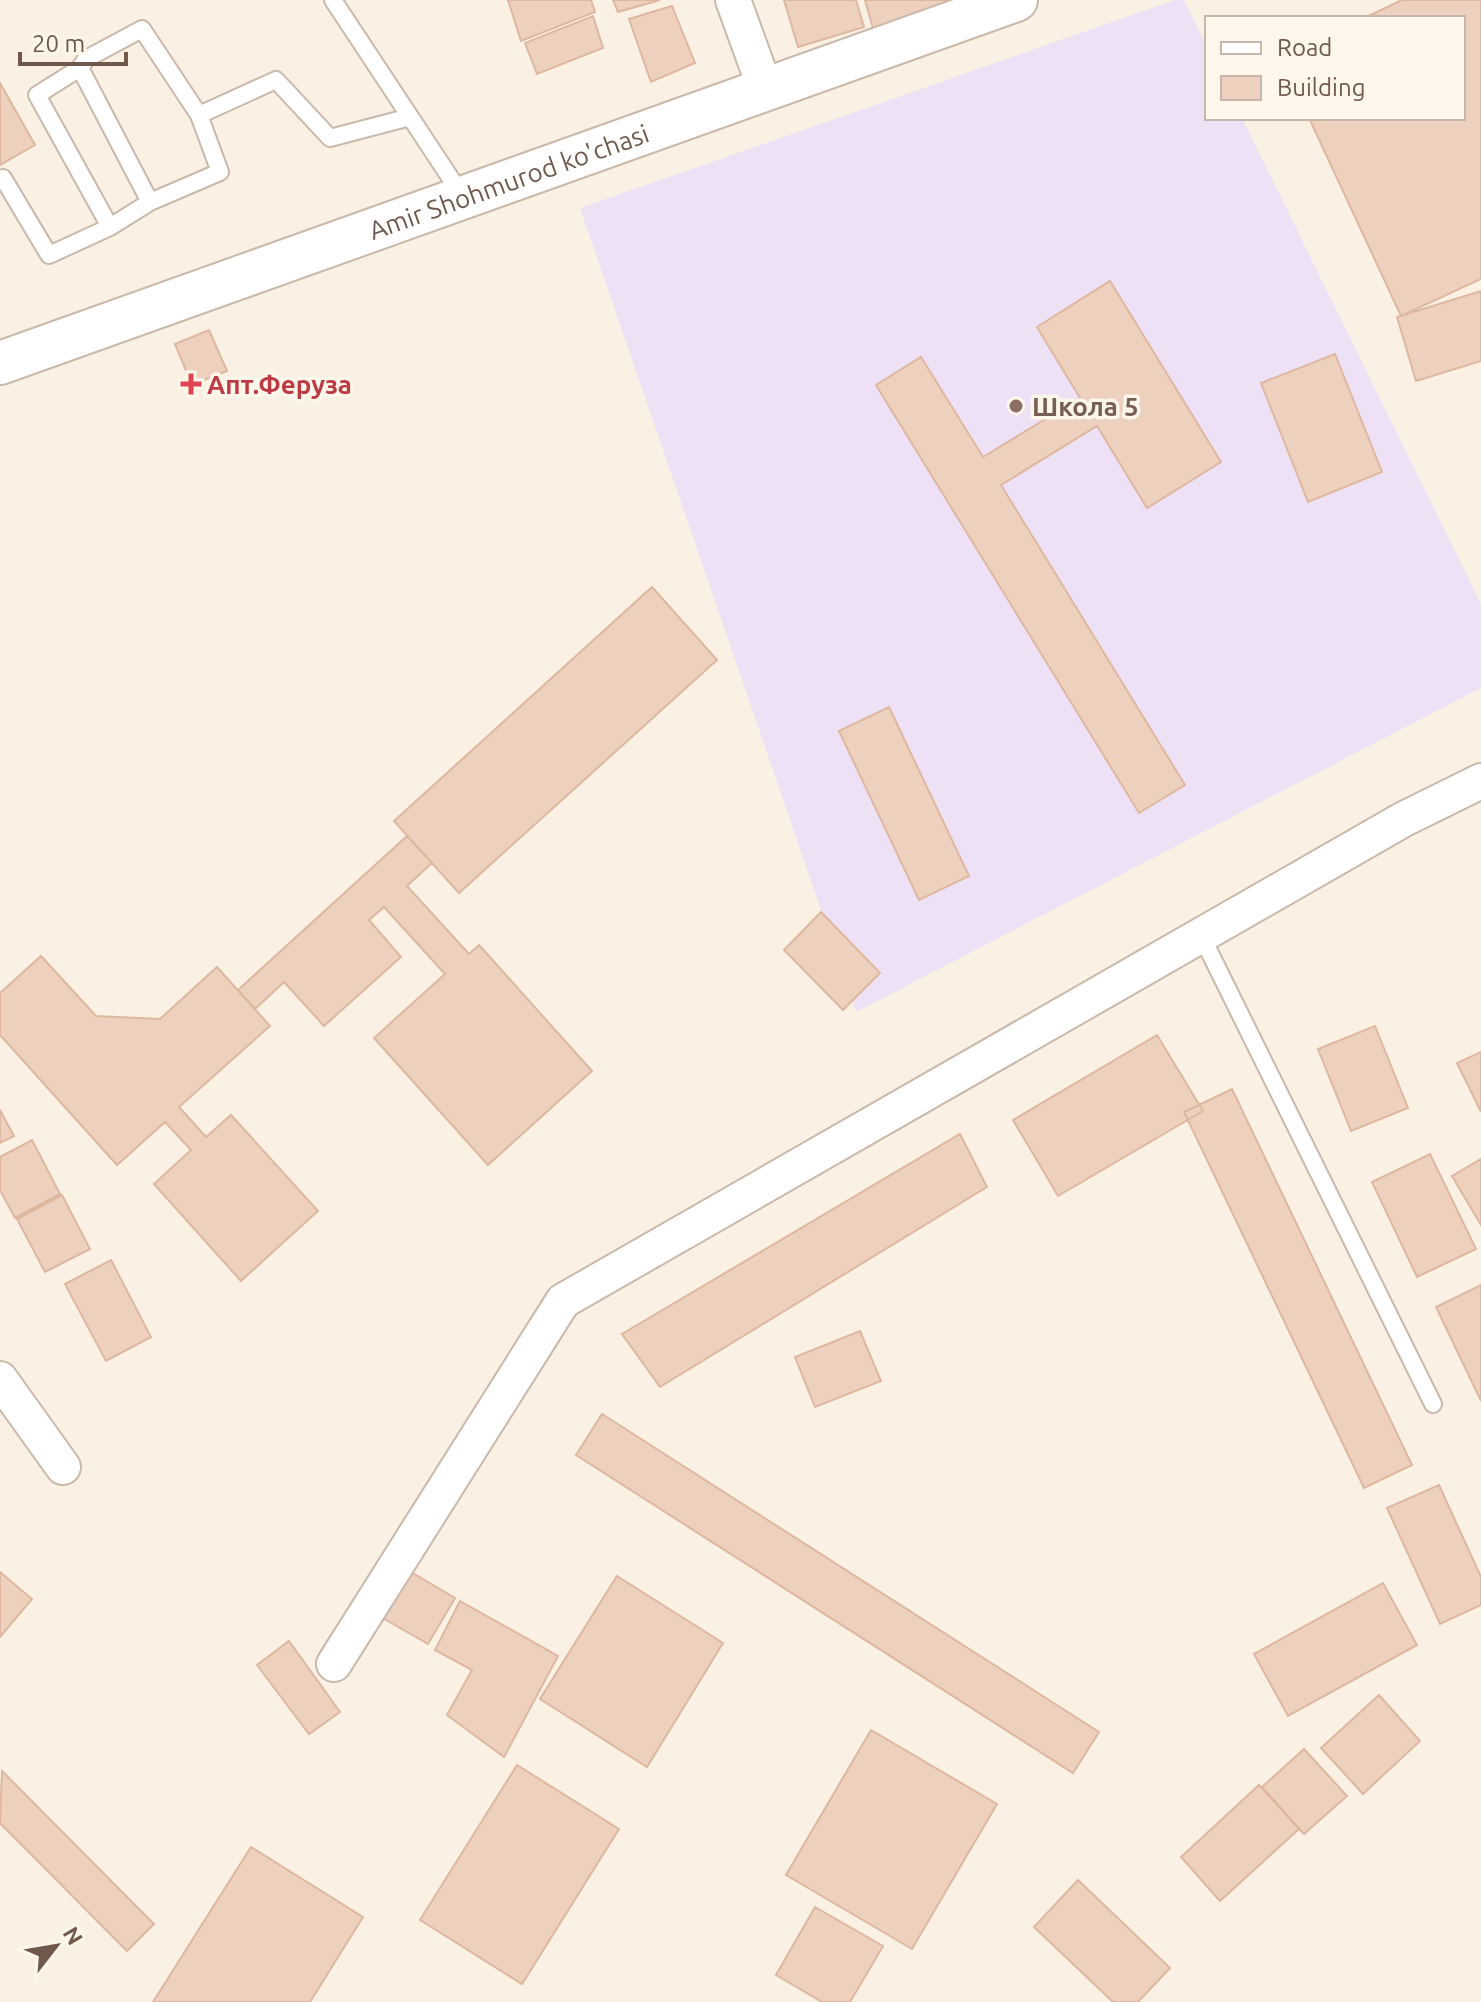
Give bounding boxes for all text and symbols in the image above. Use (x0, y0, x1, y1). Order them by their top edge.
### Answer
scale bar (20, 16, 126, 66)
legend (1205, 16, 1465, 120)
text: 20 m (32, 30, 85, 57)
text: Road (1277, 34, 1332, 61)
text: Building (1277, 74, 1365, 101)
street label: Amir Shohmurod ko'chasi (365, 118, 652, 245)
place label: Апт.Феруза (207, 370, 352, 399)
marker: Апт.Феруза (182, 375, 200, 393)
place label: Школа 5 (1032, 392, 1139, 421)
marker: Школа 5 (1007, 397, 1025, 415)
north arrow (16, 1906, 96, 1986)
text: N (59, 1922, 89, 1949)

